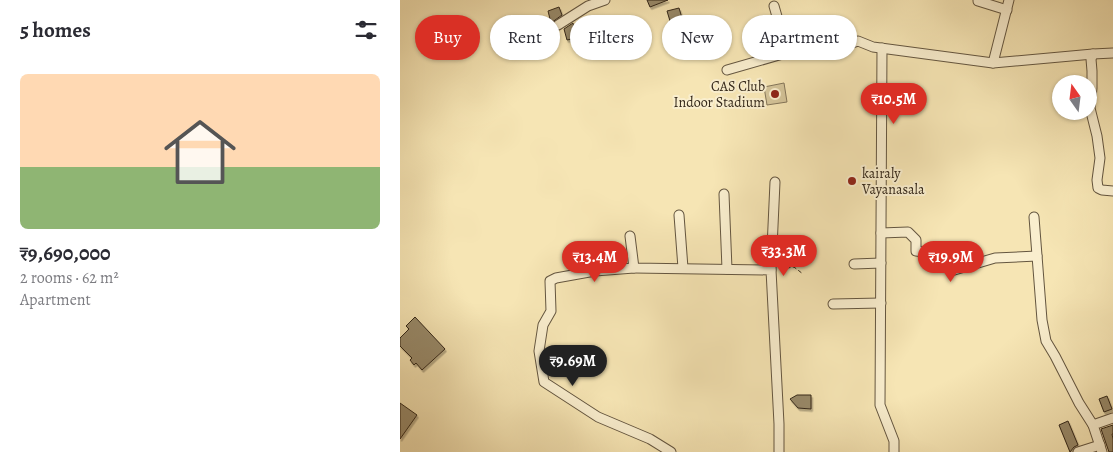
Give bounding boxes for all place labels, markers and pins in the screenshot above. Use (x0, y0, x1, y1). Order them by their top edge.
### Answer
place label: CAS Club Indoor Stadium (674, 77, 765, 112)
pin: ₹10.5M (853, 82, 935, 125)
marker: CAS Club Indoor Stadium (769, 88, 781, 100)
place label: kairaly Vayanasala (861, 164, 925, 199)
marker: kairaly Vayanasala (846, 175, 858, 187)
pin: ₹33.3M (743, 234, 825, 277)
pin: ₹13.4M (554, 240, 636, 283)
pin: ₹19.9M (910, 240, 992, 283)
pin: ₹9.69M (532, 344, 614, 387)

